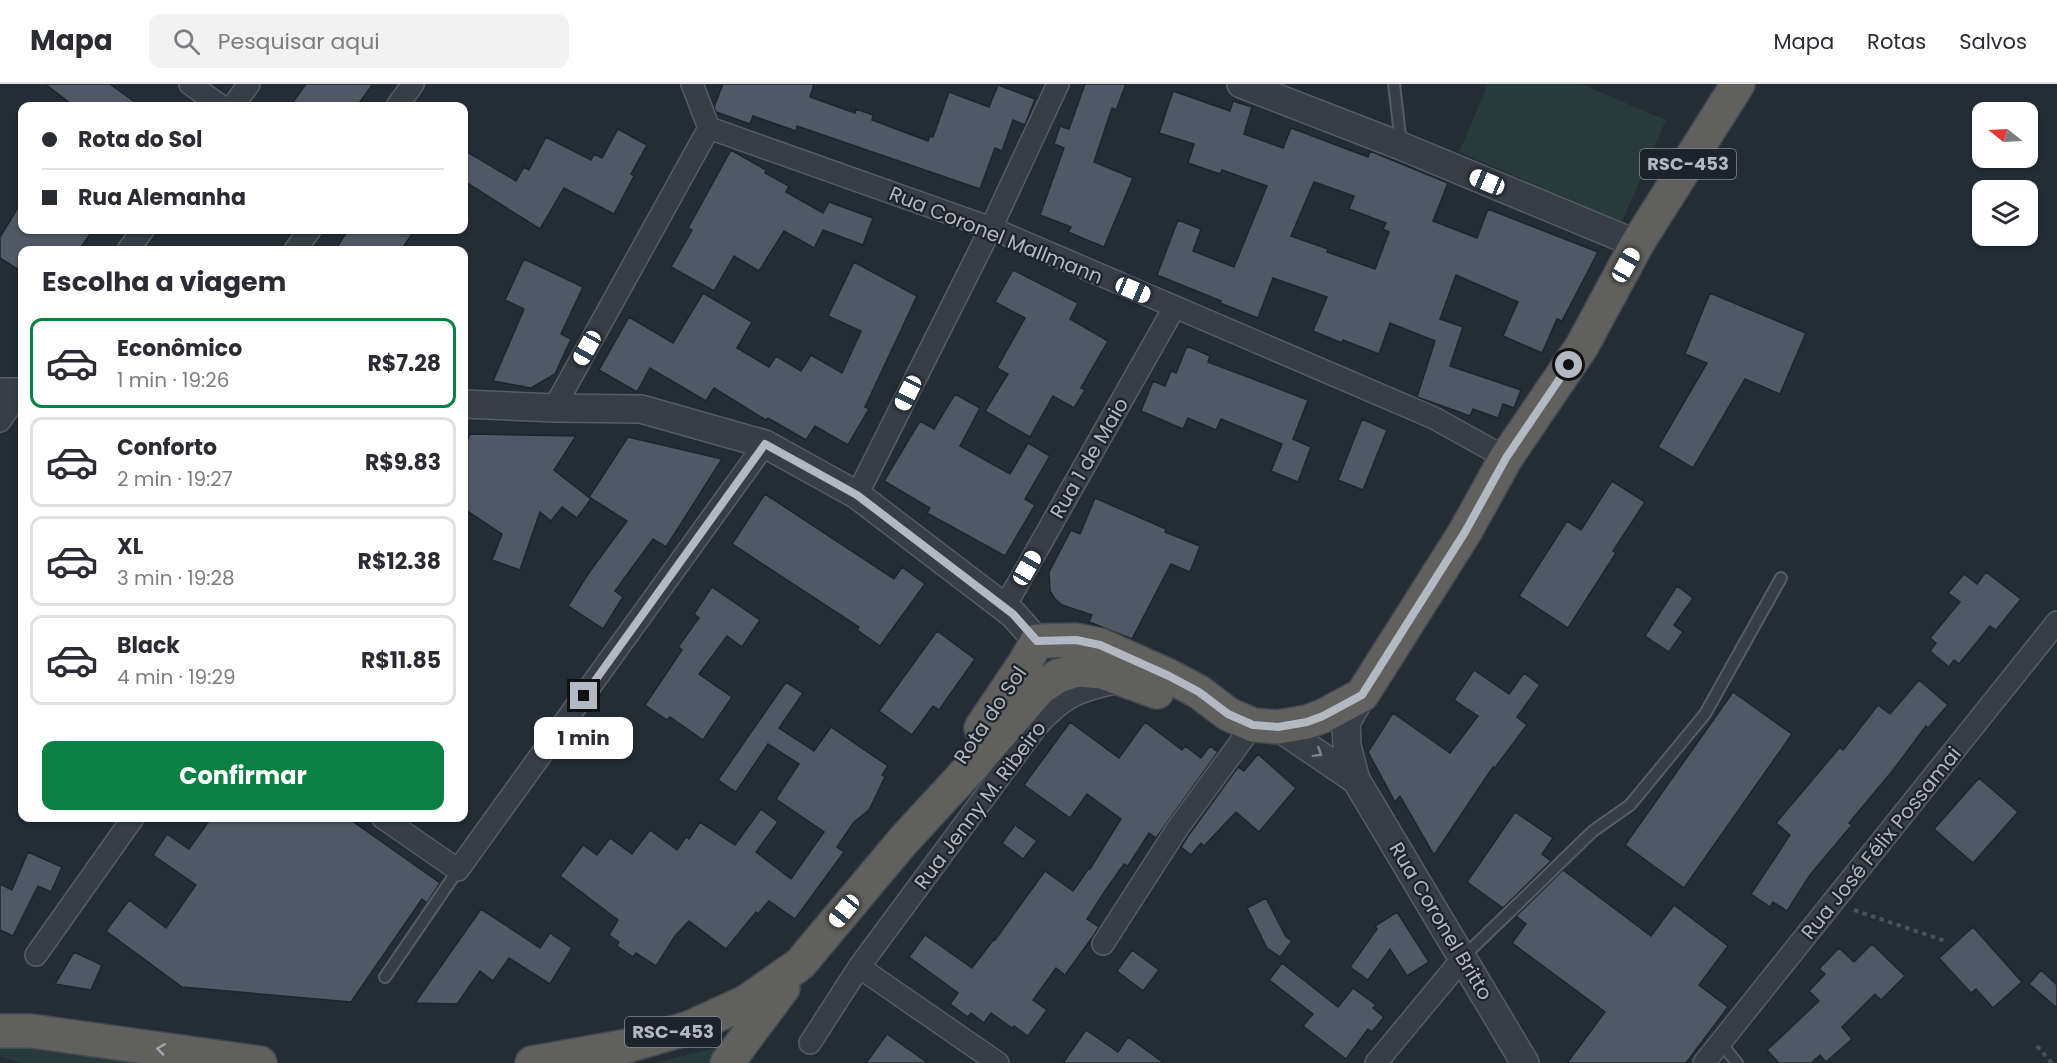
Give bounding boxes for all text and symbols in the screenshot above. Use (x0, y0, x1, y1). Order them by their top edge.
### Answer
search box (149, 14, 569, 68)
text: Mapa (30, 21, 113, 60)
icon: search (170, 25, 203, 58)
text: Pesquisar aqui (218, 26, 380, 57)
text: Mapa (1773, 27, 1834, 56)
text: Rotas (1867, 27, 1926, 56)
text: Salvos (1959, 27, 2027, 56)
north arrow (1972, 102, 2038, 168)
map controls (1972, 102, 2038, 246)
text: Rota do Sol (78, 124, 203, 155)
road number: RSC-453 (1640, 149, 1736, 179)
car (1467, 167, 1507, 197)
street label: Rua Coronel Mallmann (885, 179, 1107, 291)
button: layers (1972, 180, 2038, 246)
text: Rua Alemanha (78, 182, 246, 213)
car (1609, 245, 1643, 285)
text: Escolha a viagem (42, 263, 286, 300)
car (1113, 275, 1153, 305)
car (570, 328, 604, 368)
text: Econômico (117, 333, 242, 364)
icon: car (45, 336, 99, 390)
text: R$7.28 (367, 348, 441, 379)
route start (1555, 351, 1582, 378)
text: 1 min · 19:26 (117, 366, 229, 394)
car (892, 373, 924, 413)
street label: Rua 1 de Maio (1043, 392, 1135, 524)
text: Conforto (117, 432, 217, 463)
icon: car (45, 435, 99, 489)
text: R$9.83 (365, 447, 441, 478)
text: 2 min · 19:27 (117, 465, 233, 493)
text: XL (117, 531, 143, 562)
icon: car (45, 534, 99, 588)
text: R$12.38 (358, 546, 441, 577)
car (1010, 548, 1044, 588)
text: 3 min · 19:28 (117, 564, 235, 592)
text: Black (117, 630, 180, 661)
icon: car (45, 633, 99, 687)
text: R$11.85 (361, 645, 441, 676)
street label: Rota do Sol (947, 661, 1033, 769)
text: 4 min · 19:29 (117, 663, 236, 691)
route end (570, 682, 597, 709)
street label: Rua Jenny M. Ribeiro (907, 715, 1053, 895)
callout: 1 min (534, 717, 634, 759)
text: 1 min (557, 724, 610, 752)
button: Confirmar (42, 741, 444, 810)
street label: Rua José Félix Possamai (1794, 741, 1968, 945)
one-way arrow (1312, 745, 1322, 757)
street label: Rua Coronel Britto (1383, 837, 1499, 1005)
car (826, 891, 862, 931)
road number: RSC-453 (625, 1017, 721, 1047)
one-way arrow (156, 1044, 165, 1056)

